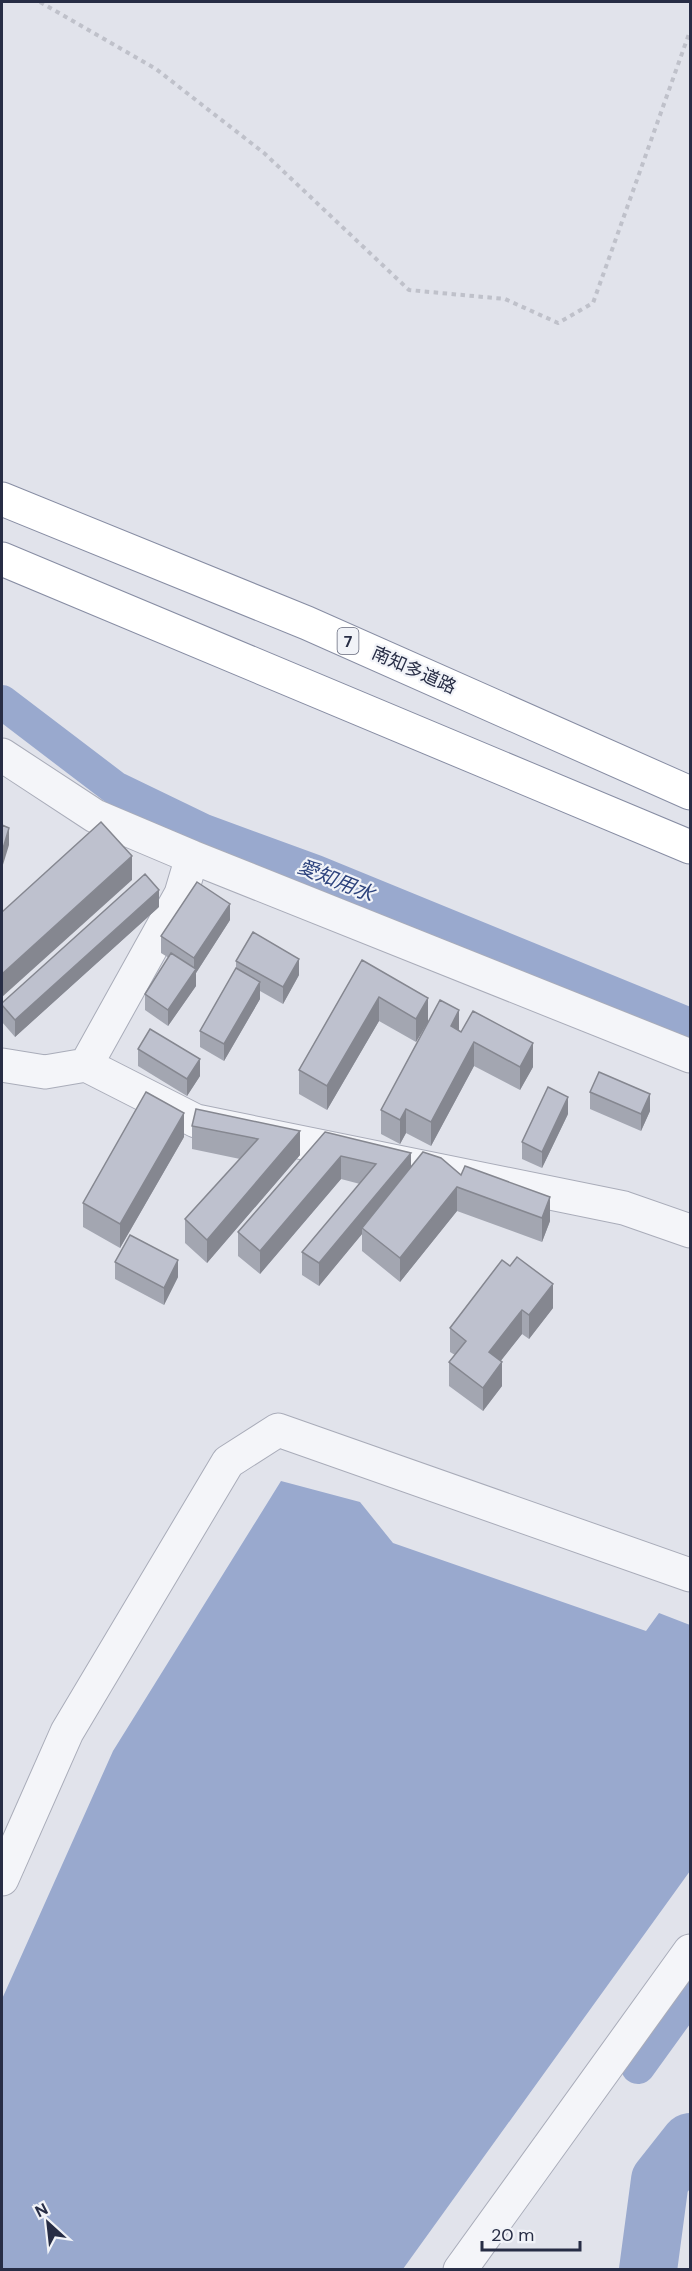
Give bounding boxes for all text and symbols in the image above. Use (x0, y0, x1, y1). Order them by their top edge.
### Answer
road number: 7 (338, 628, 358, 654)
street label: 南知多道路 (368, 641, 460, 699)
water label: 愛知用水 (294, 853, 380, 908)
north arrow (18, 2193, 78, 2253)
text: N (31, 2198, 51, 2222)
scale bar (482, 2214, 580, 2252)
text: 20 m (491, 2223, 534, 2247)

